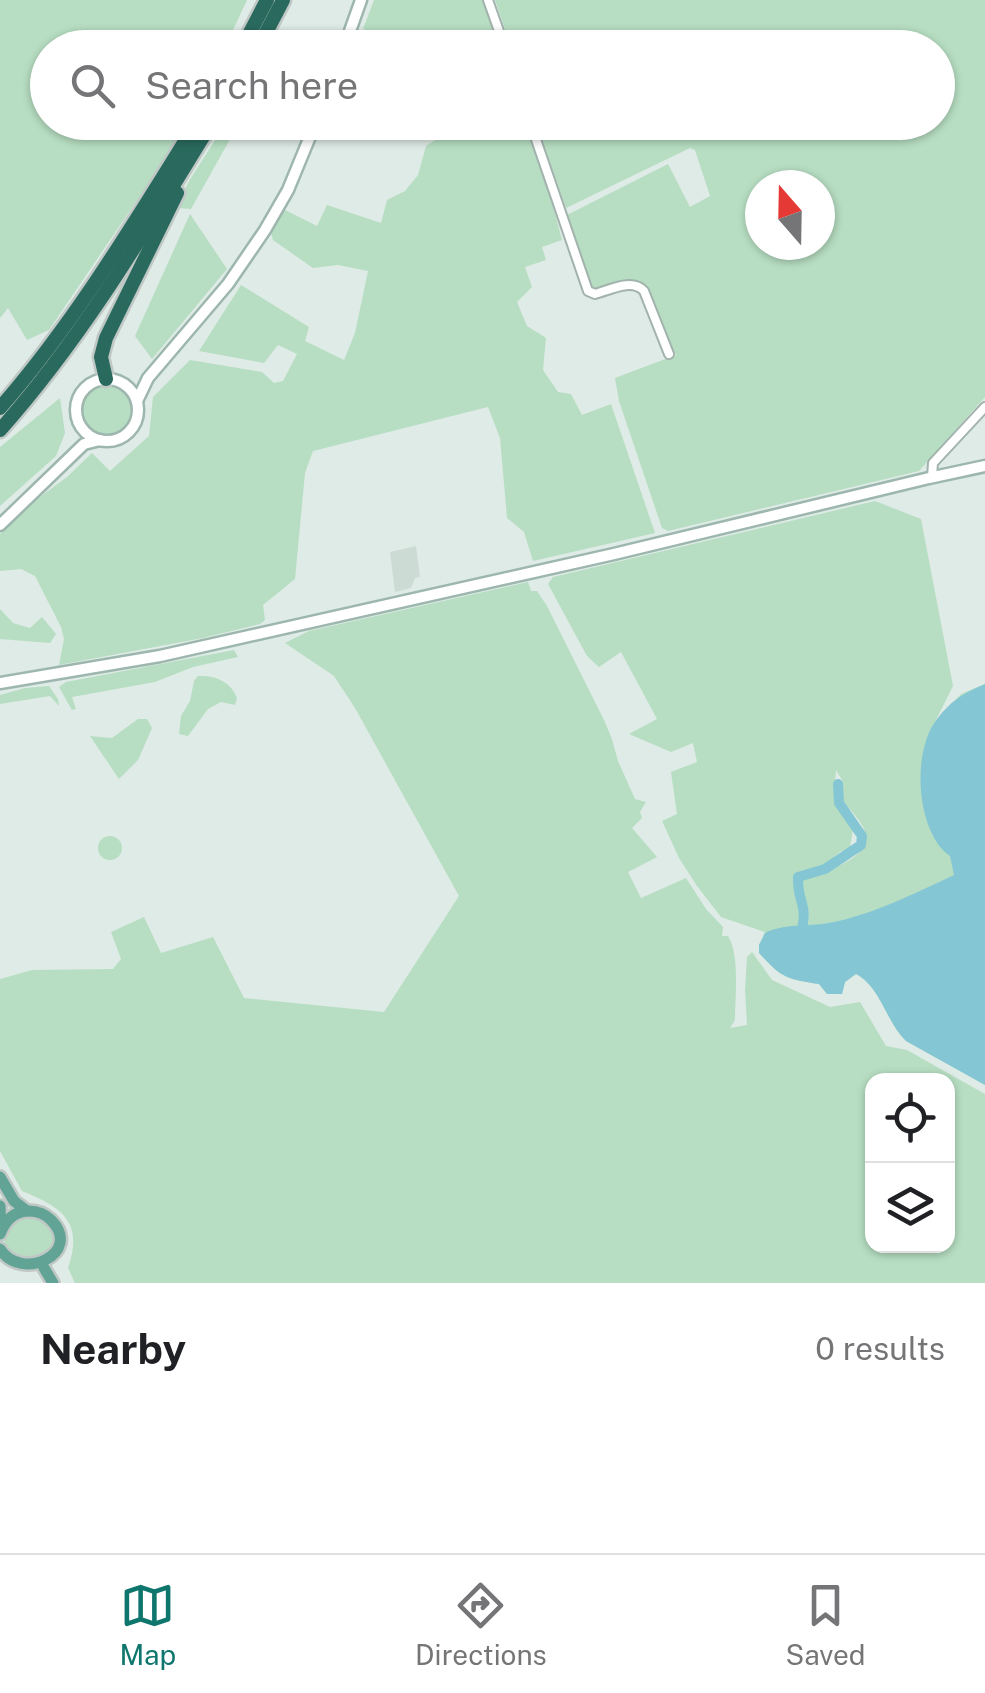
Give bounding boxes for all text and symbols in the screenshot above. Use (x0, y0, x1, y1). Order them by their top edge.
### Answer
search box (30, 30, 955, 140)
icon: search (65, 58, 120, 113)
text: Search here (145, 63, 358, 108)
north arrow (745, 170, 835, 260)
map controls (865, 1073, 955, 1253)
button: locate (865, 1073, 955, 1163)
button: layers (865, 1163, 955, 1253)
text: Nearby (40, 1324, 186, 1373)
text: 0 results (815, 1330, 945, 1367)
tab: Map (119, 1578, 176, 1671)
tab: Directions (415, 1578, 547, 1671)
tab: Saved (785, 1578, 866, 1671)

